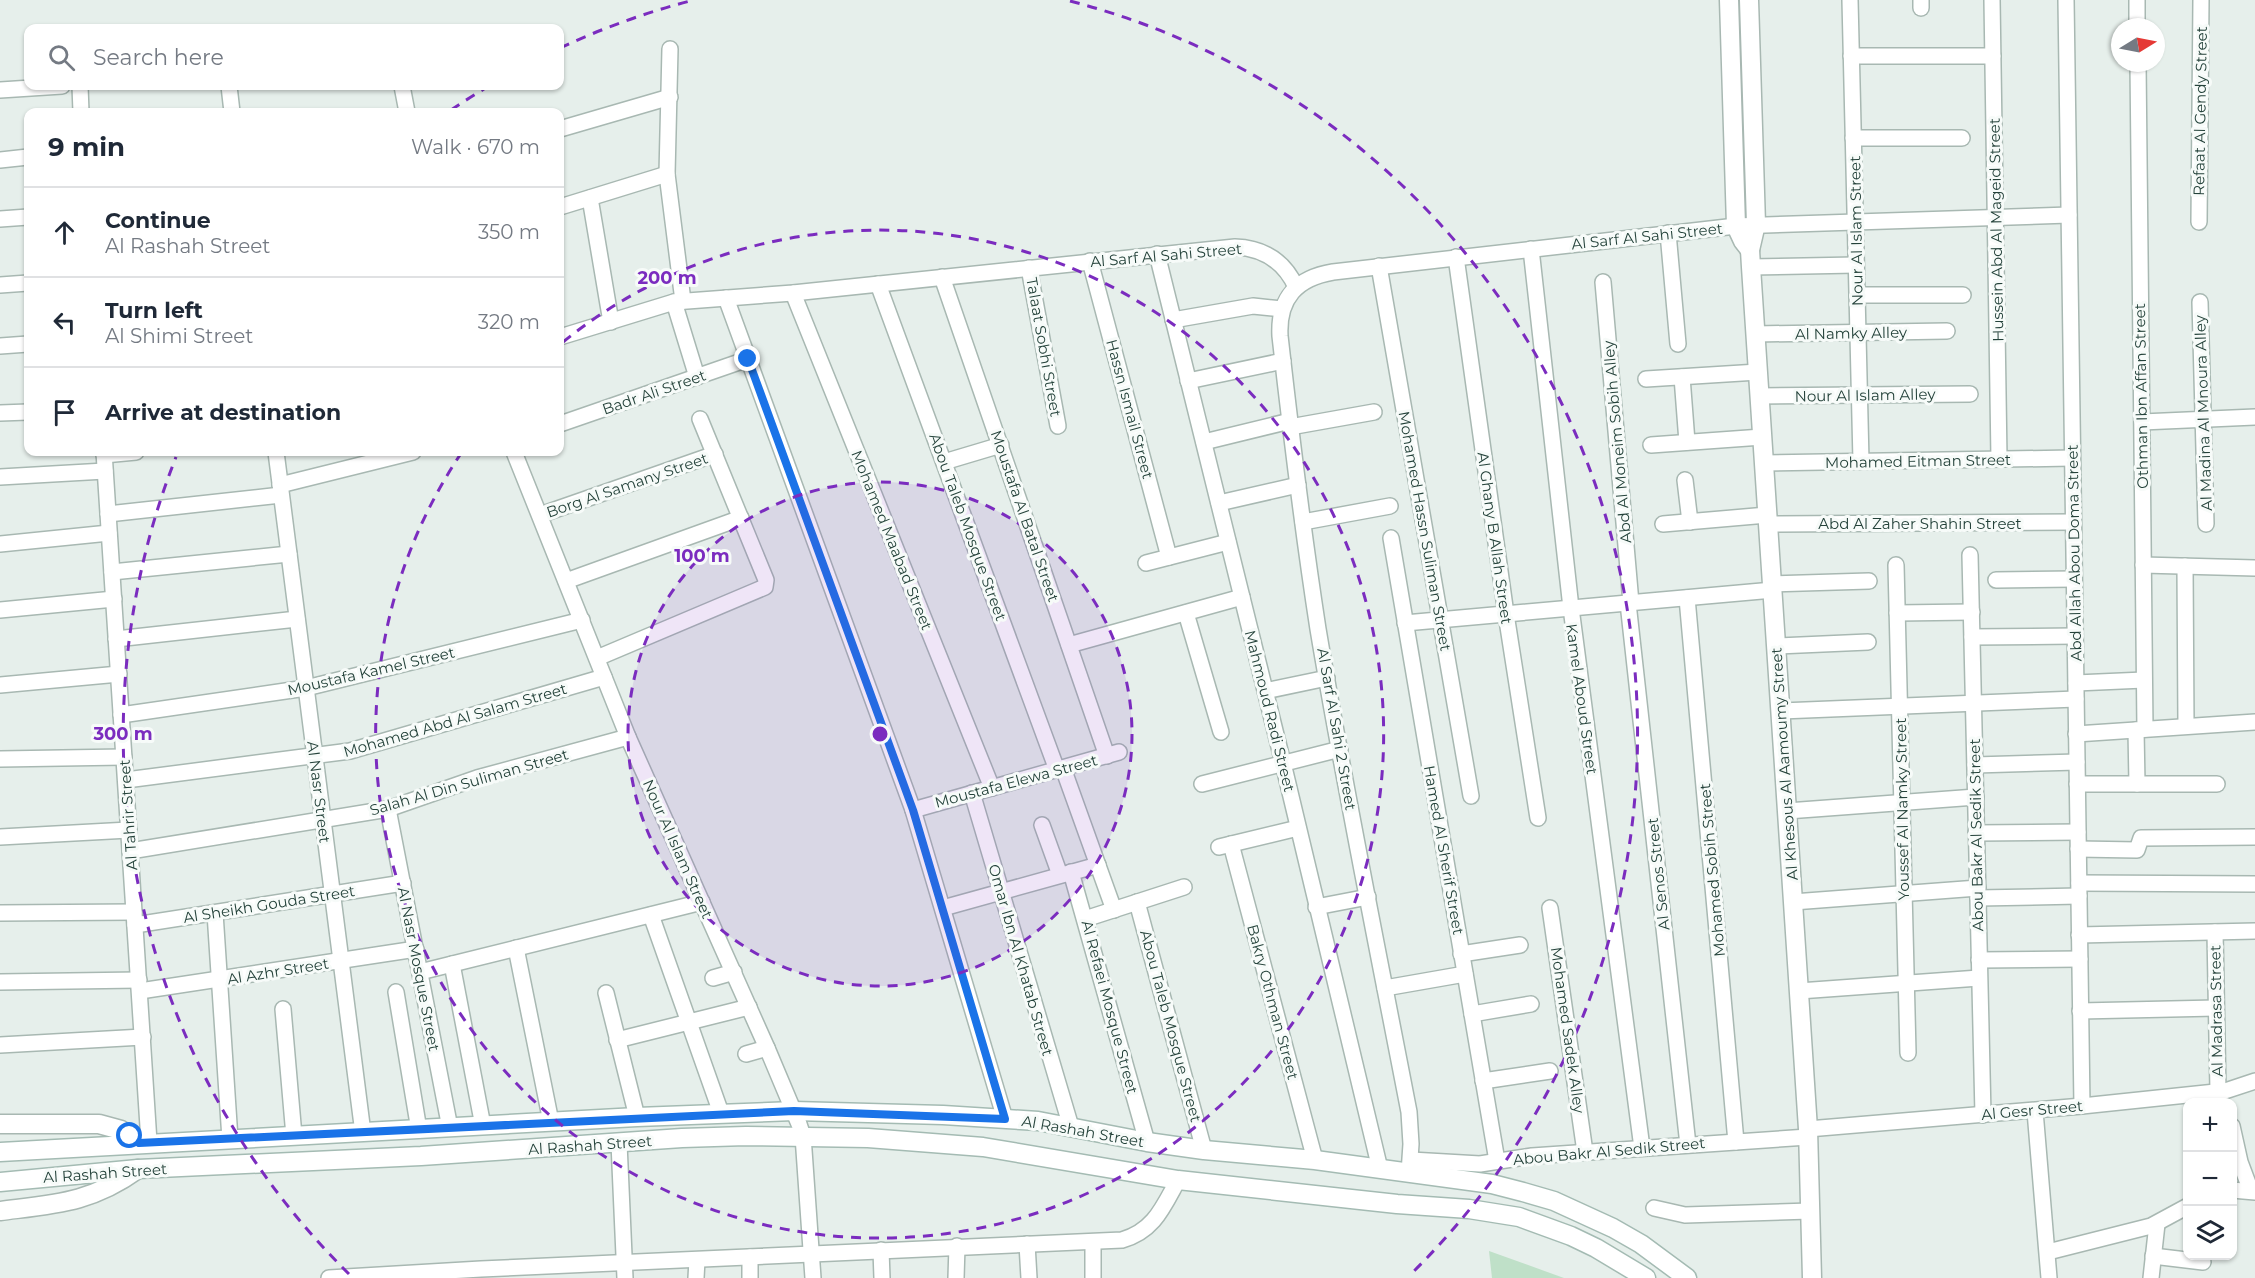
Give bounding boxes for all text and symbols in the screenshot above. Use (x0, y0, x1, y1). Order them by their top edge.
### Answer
north arrow (2111, 18, 2165, 72)
search box (24, 24, 564, 90)
street label: Refaat Al Gendy Street (2189, 26, 2211, 196)
icon: search (45, 41, 78, 74)
text: Search here (93, 44, 224, 71)
street label: Hussein Abd Al Mageid Street (1985, 118, 2007, 342)
text: 9 min (48, 131, 125, 163)
text: Walk · 670 m (411, 135, 540, 159)
street label: Nour Al Islam Street (1845, 156, 1867, 306)
text: Continue (105, 207, 211, 234)
icon: ahead (48, 216, 81, 249)
street label: Al Sarf Al Sahi Street (1570, 219, 1724, 253)
text: 350 m (478, 220, 540, 244)
text: Al Rashah Street (105, 234, 270, 258)
street label: Al Sarf Al Sahi Street (1089, 239, 1243, 271)
text: 200 m (637, 267, 697, 289)
street label: Talaat Sobhi Street (1022, 276, 1066, 418)
text: Turn left (105, 297, 203, 324)
street label: Othman Ibn Affan Street (2130, 303, 2152, 489)
icon: left (48, 306, 81, 339)
text: 320 m (478, 310, 540, 334)
street label: Al Madina Al Mnoura Alley (2190, 314, 2216, 511)
street label: Al Namky Alley (1795, 323, 1908, 343)
text: Al Shimi Street (105, 324, 253, 348)
street label: Hassn Ismail Street (1102, 337, 1158, 481)
street label: Abd Al Moneim Sobih Alley (1599, 339, 1635, 544)
route end (734, 345, 760, 371)
street label: Badr Ali Street (600, 365, 708, 419)
street label: Nour Al Islam Alley (1794, 384, 1936, 406)
icon: arrive (48, 396, 81, 429)
text: Arrive at destination (105, 399, 341, 426)
street label: Mohamed Hassn Suliman Street (1395, 410, 1455, 652)
street label: Moustafa Al Batal Street (987, 428, 1063, 604)
street label: Abou Taleb Mosque Street (925, 431, 1011, 623)
street label: Abd Allah Abou Doma Street (2063, 444, 2085, 662)
street label: Mohamed Maabad Street (847, 447, 937, 633)
street label: Borg Al Samany Street (544, 448, 710, 522)
street label: Mohamed Eitman Street (1825, 450, 2011, 472)
street label: Al Ghany B Allah Street (1474, 451, 1516, 625)
street label: Abd Al Zaher Shahin Street (1818, 514, 2022, 533)
text: 100 m (674, 545, 730, 567)
street label: Kamel Aboud Street (1562, 622, 1602, 776)
street label: Mahmoud Radi Street (1241, 628, 1299, 794)
street label: Moustafa Kamel Street (286, 642, 456, 700)
street label: Al Sarf Al Sahi 2 Street (1313, 646, 1361, 812)
street label: Al Khesous Al Aamoumy Street (1766, 647, 1802, 881)
street label: Mohamed Abd Al Salam Street (341, 679, 569, 761)
street label: Youssef Al Namky Street (1891, 718, 1913, 900)
text: 300 m (92, 723, 153, 745)
centre of rings (870, 724, 890, 744)
street label: Abou Bakr Al Sedik Street (1965, 738, 1987, 932)
street label: Al Nasr Street (303, 740, 335, 844)
street label: Salah Al Din Suliman Street (367, 745, 571, 819)
street label: Moustafa Elewa Street (933, 750, 1099, 812)
street label: Al Tahrir Street (115, 759, 141, 871)
street label: Hamed Al Sherif Street (1420, 764, 1468, 936)
street label: Nour Al Islam Street (639, 776, 717, 922)
street label: Mohamed Sobih Street (1695, 782, 1729, 958)
street label: Al Senos Street (1643, 817, 1673, 931)
street label: Omar Ibn Al Khatab Street (985, 862, 1057, 1058)
street label: Al Sheikh Gouda Street (182, 881, 356, 927)
street label: Al Nasr Mosque Street (394, 885, 444, 1053)
street label: Al Refaei Mosque Street (1078, 918, 1142, 1096)
street label: Bakry Othman Street (1243, 922, 1303, 1082)
street label: Abou Taleb Mosque Street (1136, 928, 1206, 1124)
street label: Al Madrasa Street (2205, 945, 2227, 1077)
street label: Mohamed Sadek Alley (1547, 946, 1589, 1115)
street label: Al Azhr Street (226, 954, 330, 988)
street label: Al Gesr Street (1980, 1096, 2084, 1124)
map controls (2183, 1098, 2237, 1260)
button: + (2183, 1098, 2237, 1152)
street label: Al Rashah Street (1020, 1111, 1146, 1151)
route start (116, 1122, 142, 1148)
street label: Al Rashah Street (527, 1131, 653, 1159)
street label: Abou Bakr Al Sedik Street (1512, 1133, 1706, 1169)
button: − (2183, 1152, 2237, 1206)
street label: Al Rashah Street (42, 1159, 168, 1187)
button: layers (2183, 1206, 2237, 1260)

